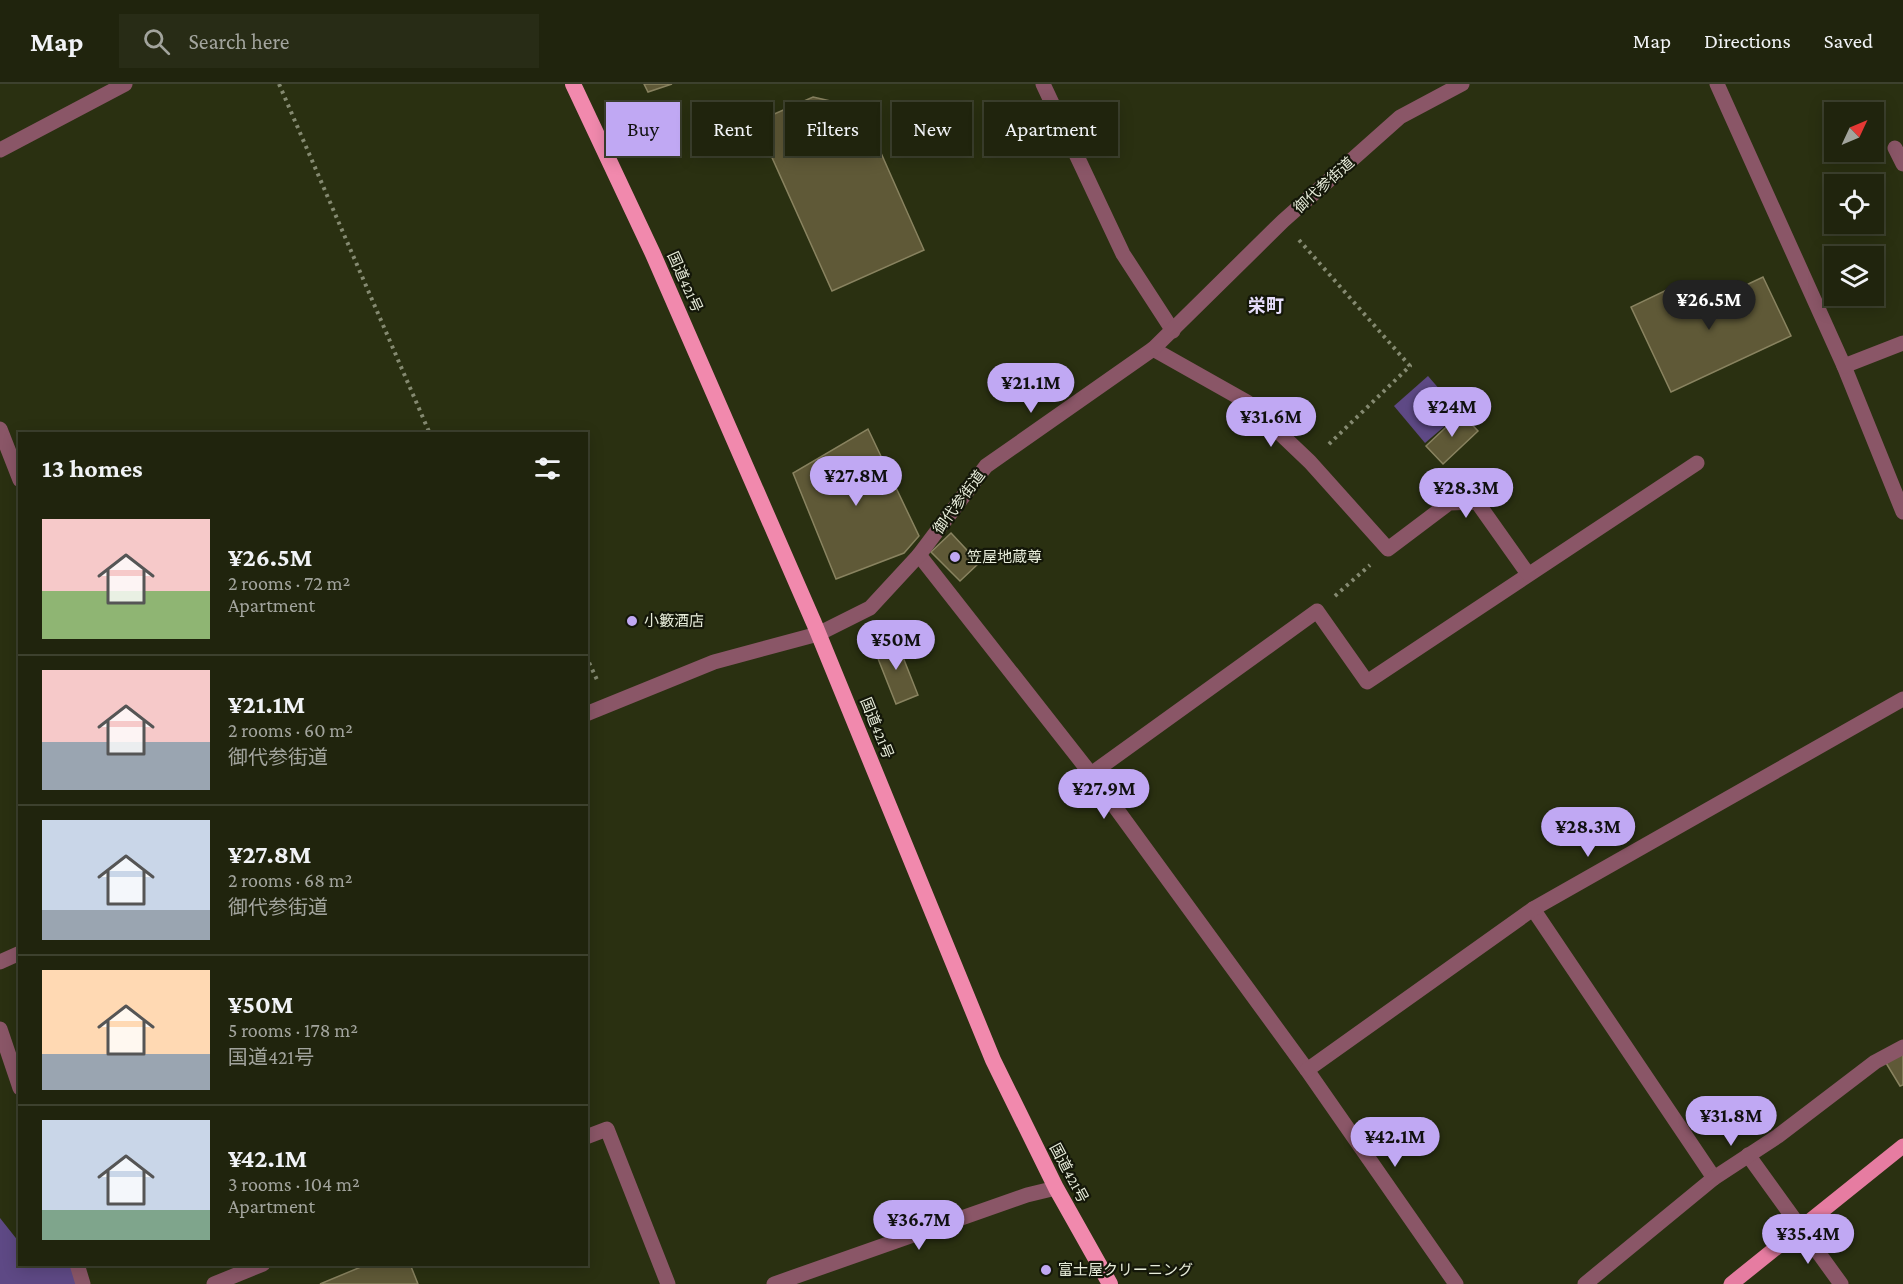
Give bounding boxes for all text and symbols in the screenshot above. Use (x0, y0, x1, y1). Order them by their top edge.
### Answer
search box (119, 14, 539, 68)
icon: search (140, 25, 173, 58)
text: Map (30, 26, 83, 57)
text: Search here (188, 29, 289, 54)
text: Map (1633, 29, 1671, 53)
text: Directions (1704, 29, 1791, 53)
text: Saved (1824, 29, 1873, 53)
chip: Buy (606, 102, 680, 156)
chip: Rent (692, 102, 773, 156)
chip: Filters (785, 102, 880, 156)
chip: New (892, 102, 972, 156)
chip: Apartment (984, 102, 1118, 156)
north arrow (1824, 102, 1884, 162)
map controls (1824, 102, 1884, 306)
street label: 御代参街道 (1290, 153, 1357, 216)
button: locate (1824, 174, 1884, 234)
button: layers (1824, 246, 1884, 306)
street label: 国道421号 (665, 249, 705, 315)
pin: ¥26.5M (1660, 280, 1758, 331)
text: ¥26.5M (1677, 288, 1741, 310)
district label: 栄町 (1248, 296, 1284, 316)
pin: ¥21.1M (982, 363, 1080, 414)
text: ¥21.1M (1001, 371, 1061, 393)
pin: ¥24M (1416, 387, 1488, 438)
text: ¥24M (1427, 395, 1477, 417)
pin: ¥31.6M (1222, 397, 1320, 448)
text: ¥31.6M (1240, 405, 1302, 427)
icon: filters (531, 452, 564, 485)
text: 13 homes (42, 454, 143, 483)
pin: ¥27.8M (807, 456, 905, 507)
text: ¥27.8M (824, 464, 888, 486)
street label: 御代参街道 (929, 467, 988, 537)
pin: ¥28.3M (1417, 468, 1515, 519)
text: ¥28.3M (1433, 476, 1499, 498)
icon: home (90, 543, 162, 615)
text: ¥26.5M (228, 543, 312, 572)
place label: 笠屋地蔵尊 (967, 549, 1042, 565)
marker: 笠屋地蔵尊 (948, 550, 962, 564)
text: 2 rooms · 72 m² (228, 572, 350, 594)
text: Apartment (228, 594, 315, 616)
place label: 小籔酒店 (644, 613, 704, 629)
marker: 小籔酒店 (625, 614, 639, 628)
pin: ¥50M (860, 620, 932, 671)
text: ¥50M (871, 628, 921, 650)
text: ¥21.1M (228, 690, 305, 719)
icon: home (90, 694, 162, 766)
street label: 国道421号 (857, 695, 897, 761)
text: 2 rooms · 60 m² (228, 719, 353, 741)
text: 御代参街道 (228, 746, 328, 768)
pin: ¥27.9M (1055, 769, 1153, 820)
text: ¥27.9M (1072, 777, 1136, 799)
pin: ¥28.3M (1539, 807, 1637, 858)
text: ¥28.3M (1555, 815, 1621, 837)
text: ¥27.8M (228, 840, 311, 869)
icon: home (90, 844, 162, 916)
text: 2 rooms · 68 m² (228, 869, 353, 891)
text: 御代参街道 (228, 896, 328, 918)
text: ¥50M (228, 990, 293, 1019)
icon: home (90, 994, 162, 1066)
text: 5 rooms · 178 m² (228, 1019, 358, 1041)
text: 国道421号 (228, 1046, 314, 1068)
pin: ¥31.8M (1682, 1096, 1780, 1147)
text: ¥31.8M (1700, 1104, 1762, 1126)
pin: ¥42.1M (1346, 1117, 1444, 1168)
text: ¥42.1M (1365, 1125, 1425, 1147)
street label: 国道421号 (1047, 1141, 1091, 1205)
icon: home (90, 1144, 162, 1216)
text: ¥42.1M (228, 1144, 307, 1173)
text: 3 rooms · 104 m² (228, 1173, 360, 1195)
text: Apartment (228, 1195, 315, 1217)
pin: ¥36.7M (870, 1200, 968, 1251)
text: ¥36.7M (887, 1208, 951, 1230)
pin: ¥35.4M (1759, 1214, 1857, 1265)
text: ¥35.4M (1776, 1222, 1840, 1244)
place label: 富士屋クリーニング (1058, 1262, 1193, 1278)
marker: 富士屋クリーニング (1039, 1263, 1053, 1277)

